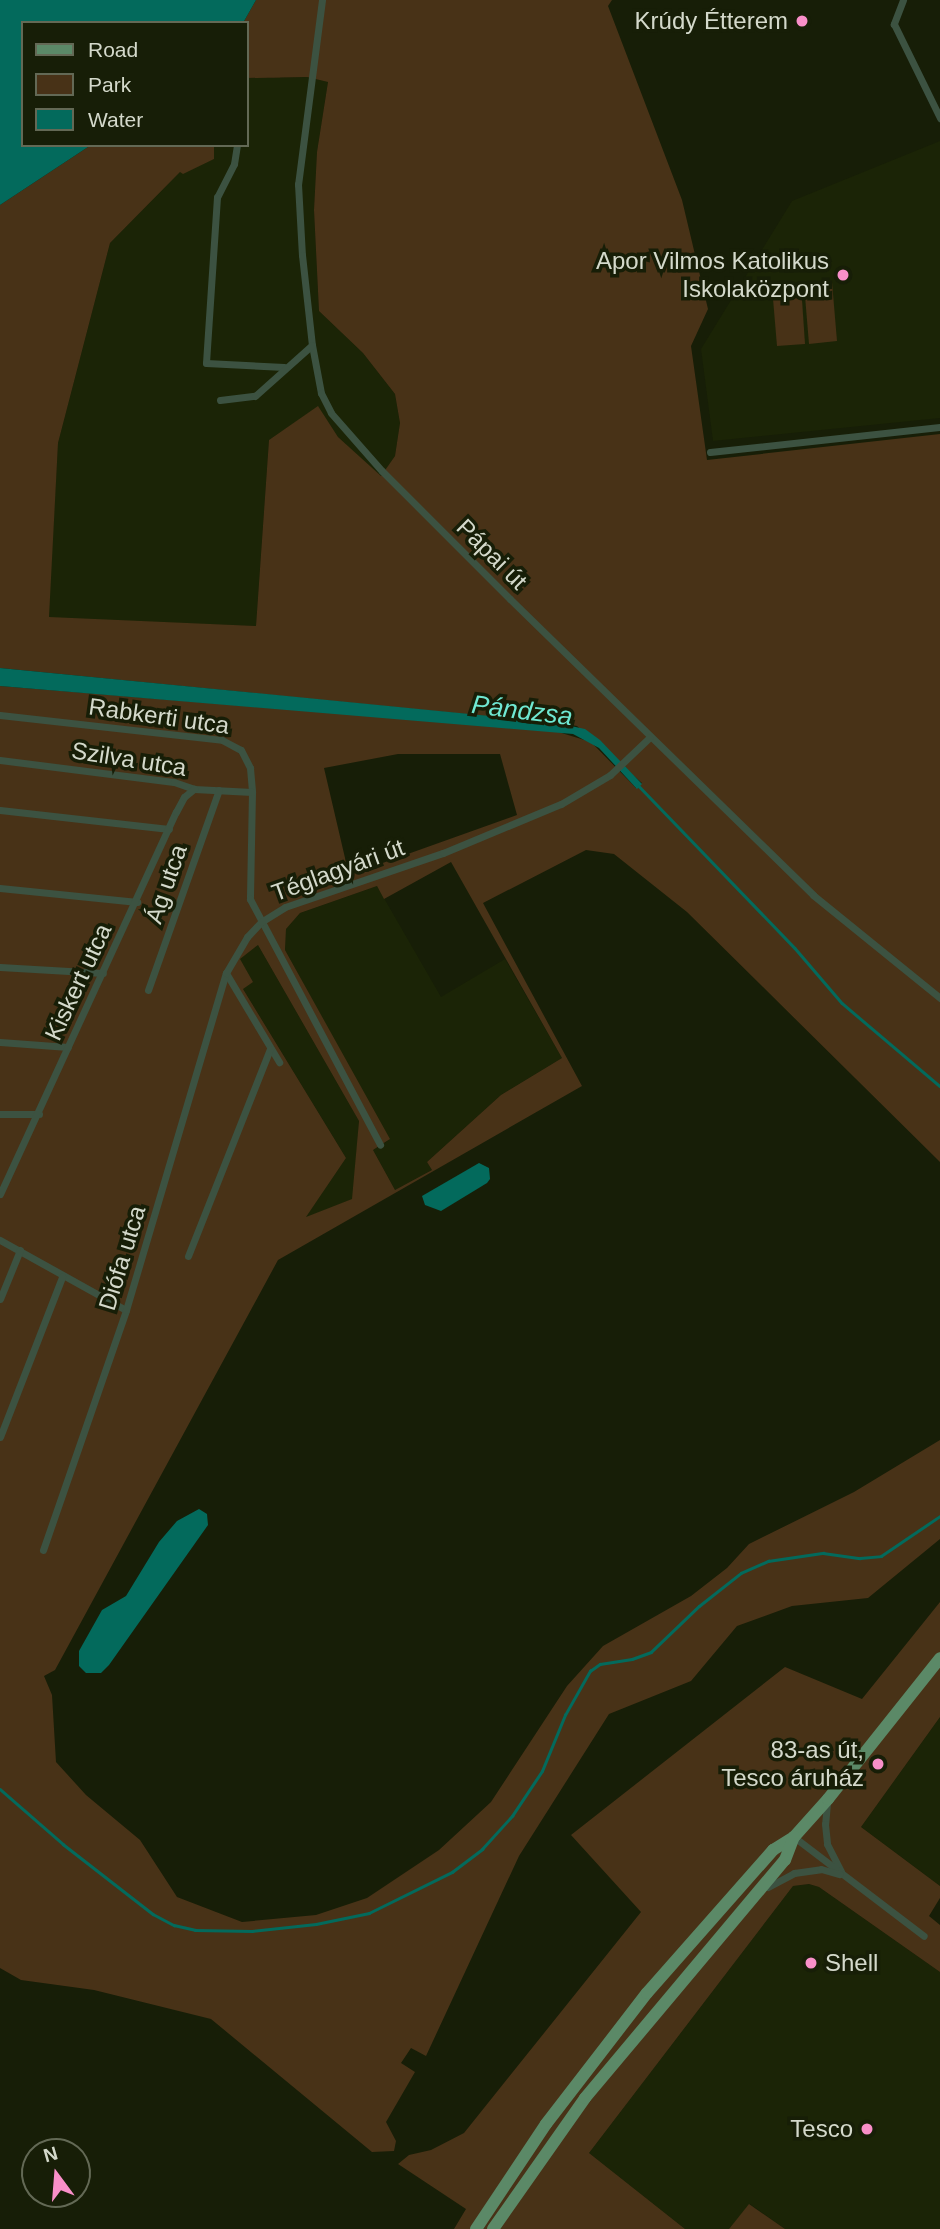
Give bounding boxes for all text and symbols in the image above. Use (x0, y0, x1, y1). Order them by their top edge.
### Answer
place label: Krúdy Étterem (635, 7, 788, 35)
marker: Krúdy Étterem (794, 13, 810, 29)
legend (21, 21, 248, 147)
text: Road (88, 38, 138, 61)
text: Park (88, 73, 131, 96)
text: Water (88, 108, 143, 131)
place label: Apor Vilmos Katolikus Iskolaközpont (596, 247, 829, 303)
marker: Apor Vilmos Katolikus Iskolaközpont (835, 267, 851, 283)
street label: Pápai út (451, 513, 533, 595)
water label: Pándzsa (470, 689, 574, 733)
street label: Rabkerti utca (87, 692, 231, 740)
street label: Szilva utca (69, 736, 189, 782)
street label: Téglagyári út (268, 833, 408, 907)
street label: Ág utca (139, 841, 193, 927)
street label: Kiskert utca (38, 919, 118, 1045)
street label: Diófa utca (92, 1202, 152, 1314)
place label: 83-as út, Tesco áruház (721, 1736, 864, 1792)
marker: 83-as út, Tesco áruház (870, 1756, 886, 1772)
place label: Shell (825, 1949, 878, 1977)
marker: Shell (803, 1955, 819, 1971)
place label: Tesco (790, 2115, 853, 2143)
marker: Tesco (859, 2121, 875, 2137)
north arrow (21, 2138, 91, 2208)
text: N (41, 2142, 60, 2166)

